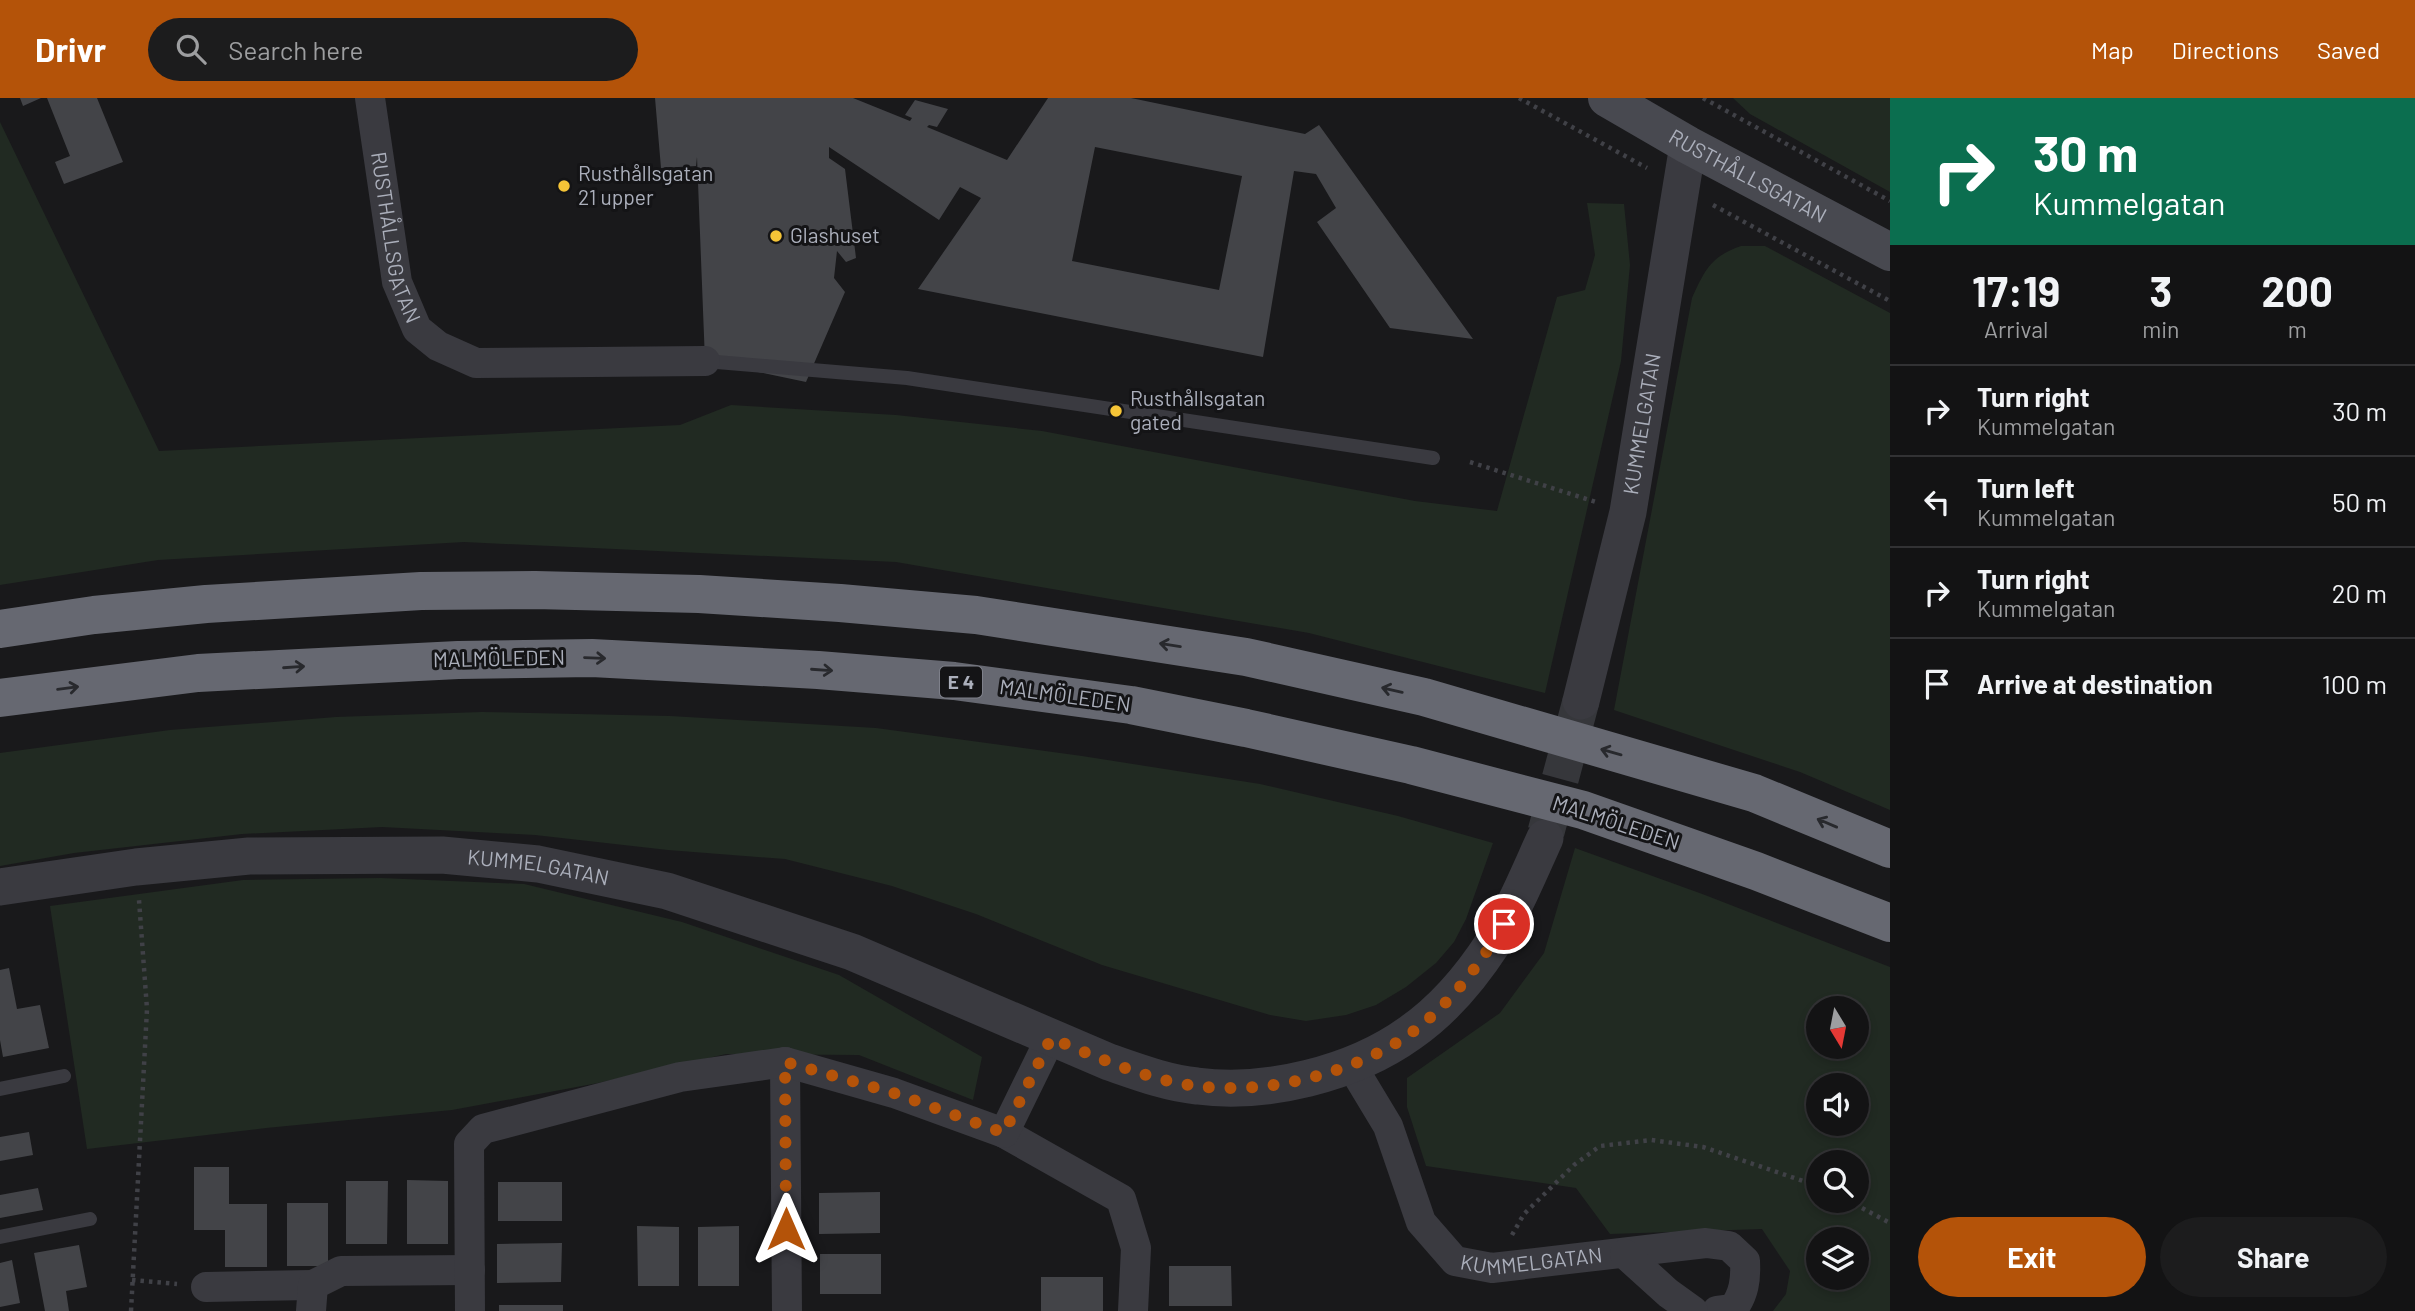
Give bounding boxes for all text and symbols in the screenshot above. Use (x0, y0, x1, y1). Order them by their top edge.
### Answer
search box (148, 18, 638, 81)
text: Drivr (35, 29, 106, 69)
icon: search (172, 30, 210, 68)
text: Search here (228, 34, 363, 65)
text: Map (2091, 35, 2134, 64)
text: Directions (2172, 35, 2279, 64)
text: Saved (2317, 35, 2380, 64)
street label: RUSTHÅLLSGATAN (1665, 123, 1831, 227)
text: 30 m (2033, 123, 2138, 182)
icon: right (1918, 126, 2009, 217)
street label: RUSTHÅLLSGATAN (367, 150, 427, 326)
place label: Rusthållsgatan 21 upper (578, 160, 713, 209)
marker: Rusthållsgatan 21 upper (556, 178, 572, 194)
text: Kummelgatan (2033, 183, 2225, 221)
place label: Glashuset (790, 222, 880, 247)
marker: Glashuset (768, 228, 784, 244)
text: 17:19 (1972, 265, 2060, 315)
text: 3 (2150, 265, 2172, 315)
text: 200 (2262, 265, 2333, 315)
text: Arrival (1984, 315, 2048, 343)
text: min (2142, 315, 2180, 343)
text: m (2288, 315, 2307, 343)
street label: KUMMELGATAN (1617, 351, 1665, 496)
text: Turn right (1977, 381, 2090, 412)
place label: Rusthållsgatan gated (1130, 385, 1265, 434)
icon: right (1918, 392, 1956, 430)
text: 30 m (2332, 395, 2387, 426)
marker: Rusthållsgatan gated (1108, 403, 1124, 419)
text: Kummelgatan (1977, 412, 2115, 440)
text: Turn left (1977, 472, 2075, 503)
icon: left (1918, 483, 1956, 521)
text: 50 m (2332, 486, 2387, 517)
text: Kummelgatan (1977, 503, 2115, 531)
text: Turn right (1977, 563, 2090, 594)
icon: right (1918, 574, 1956, 612)
text: 20 m (2332, 577, 2387, 608)
text: Kummelgatan (1977, 594, 2115, 622)
one-way arrow (1159, 638, 1181, 651)
street label: MALMÖLEDEN (433, 644, 565, 671)
one-way arrow (583, 652, 606, 665)
one-way arrow (282, 660, 305, 673)
one-way arrow (810, 664, 833, 677)
icon: arrive (1918, 665, 1956, 703)
road number: E 4 (940, 666, 982, 698)
text: Arrive at destination (1977, 668, 2213, 699)
text: 100 m (2322, 668, 2387, 699)
street label: MALMÖLEDEN (998, 673, 1132, 716)
one-way arrow (56, 682, 78, 695)
one-way arrow (1381, 683, 1404, 697)
one-way arrow (1601, 744, 1623, 757)
street label: MALMÖLEDEN (1550, 789, 1683, 854)
one-way arrow (1817, 816, 1838, 829)
street label: KUMMELGATAN (466, 843, 611, 890)
pin (1474, 894, 1534, 954)
icon: arrive (1485, 905, 1523, 943)
north arrow (1806, 996, 1869, 1059)
map controls (1806, 996, 1869, 1290)
button: sound (1806, 1073, 1869, 1136)
button: search (1806, 1150, 1869, 1213)
position arrow (749, 1192, 823, 1266)
button: Exit (1918, 1217, 2146, 1297)
button: Share (2160, 1217, 2387, 1297)
button: layers (1806, 1227, 1869, 1290)
street label: KUMMELGATAN (1458, 1241, 1604, 1280)

